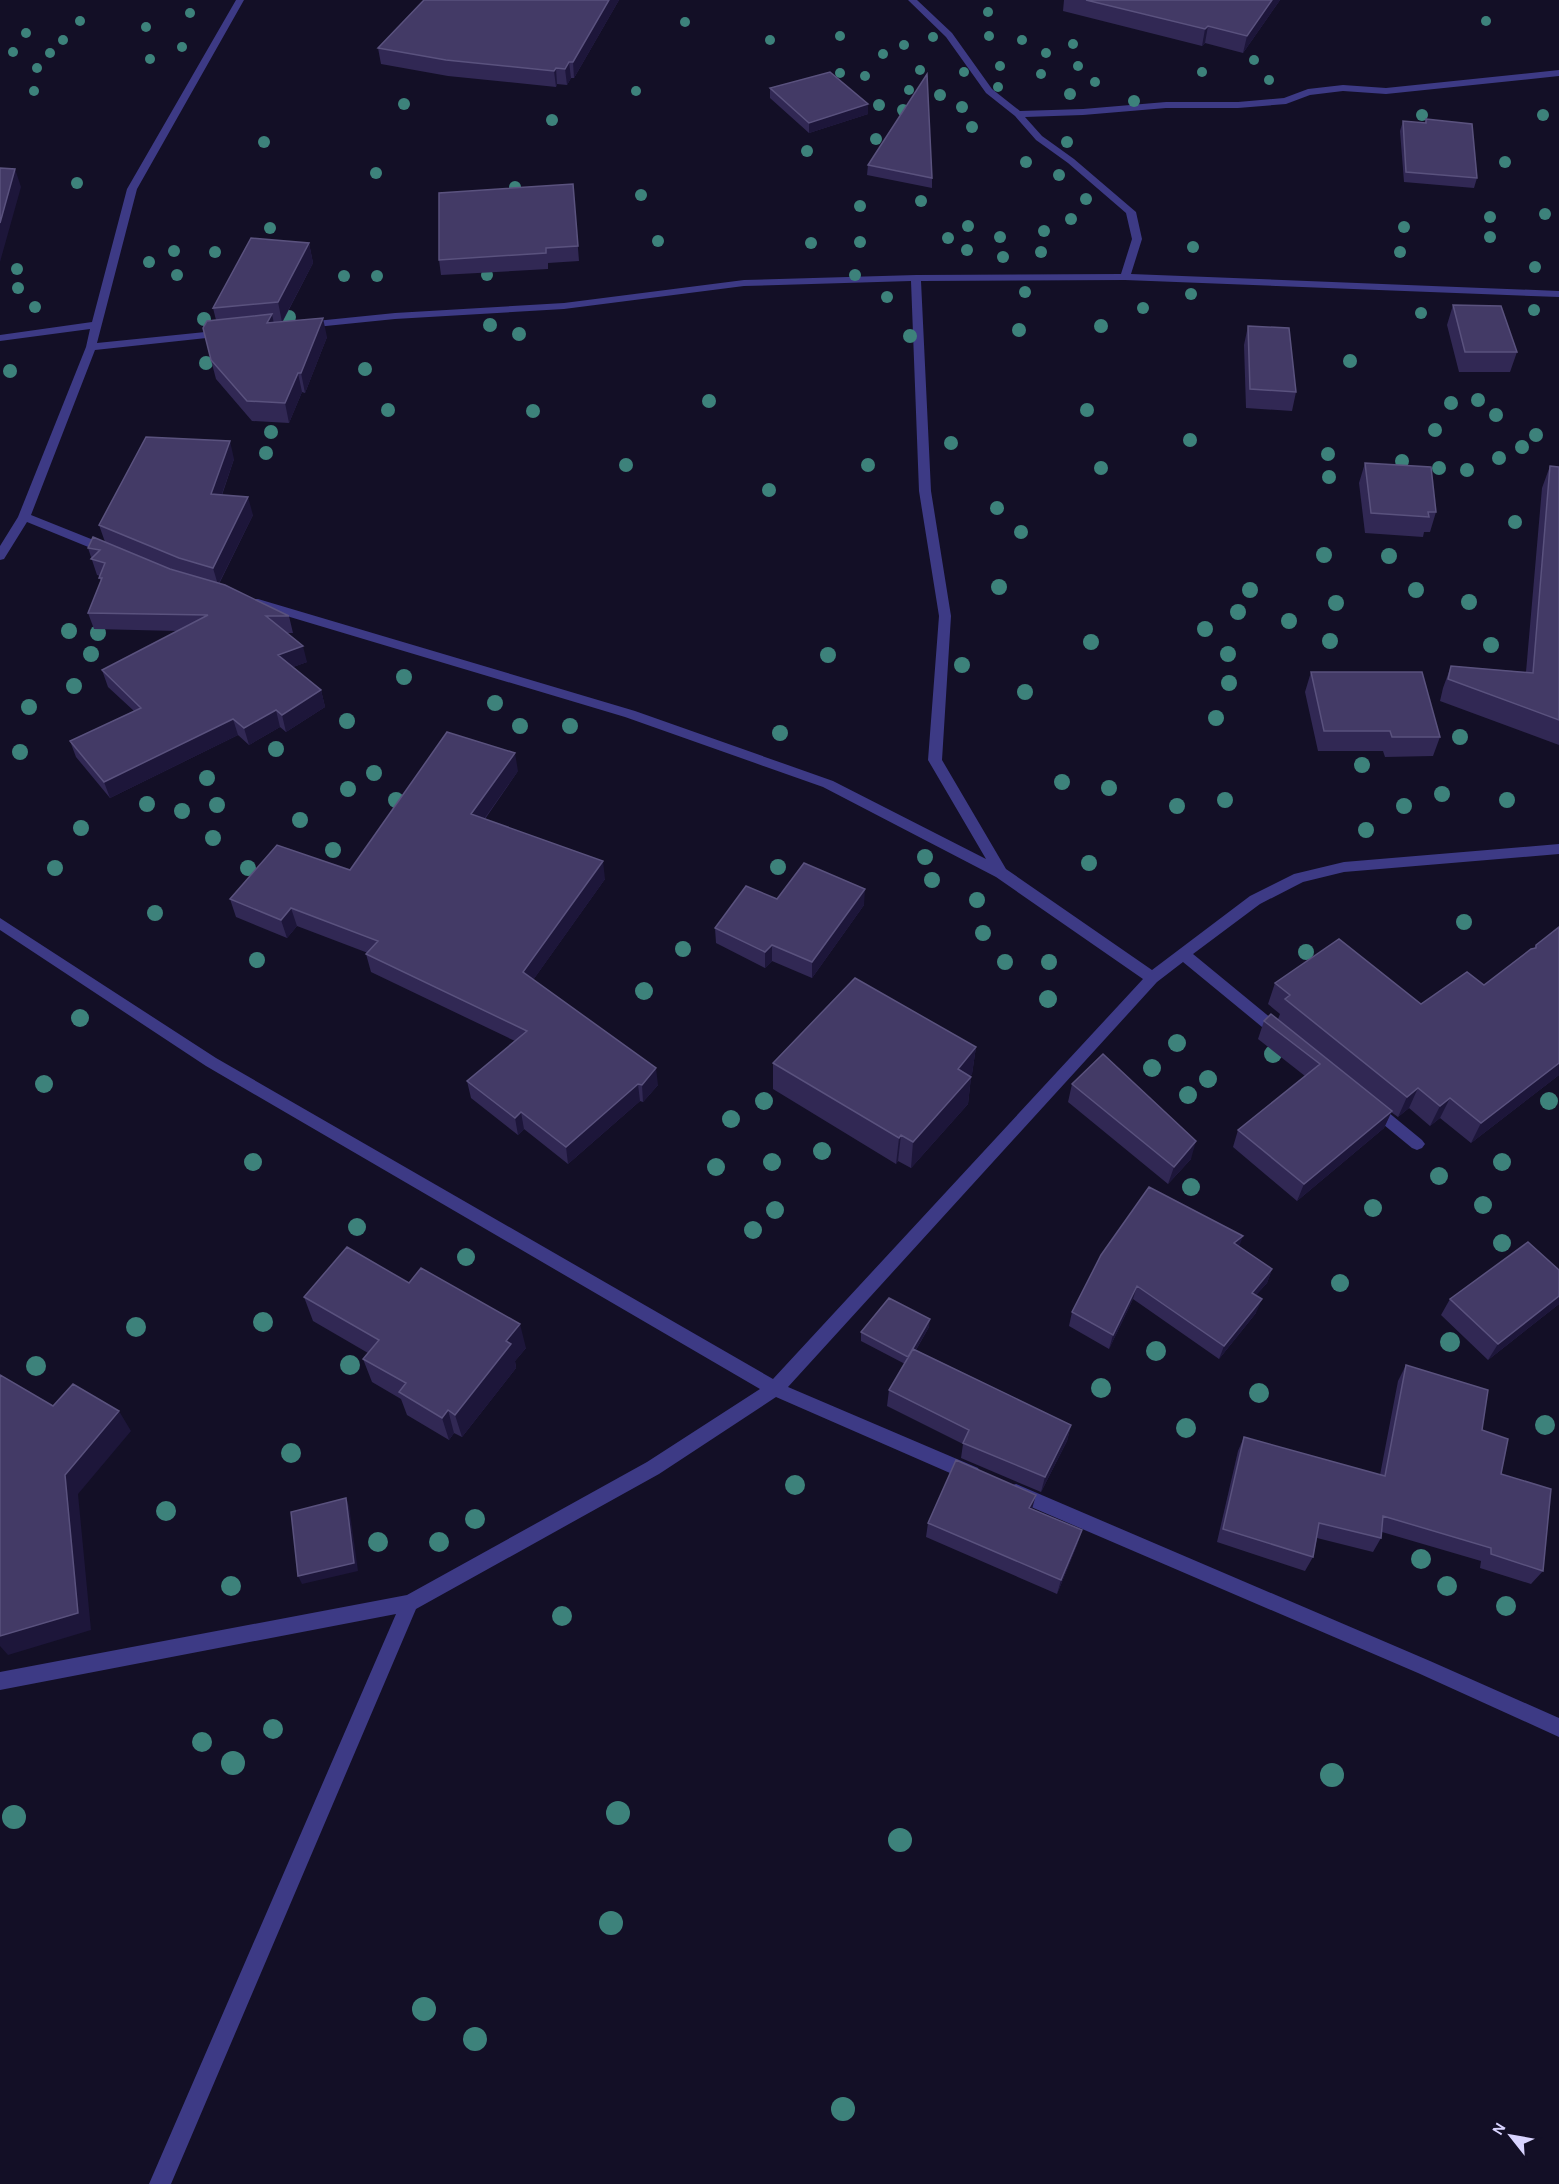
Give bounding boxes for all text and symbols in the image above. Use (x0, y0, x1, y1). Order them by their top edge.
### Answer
north arrow (1481, 2106, 1541, 2166)
text: N (1489, 2120, 1509, 2138)

